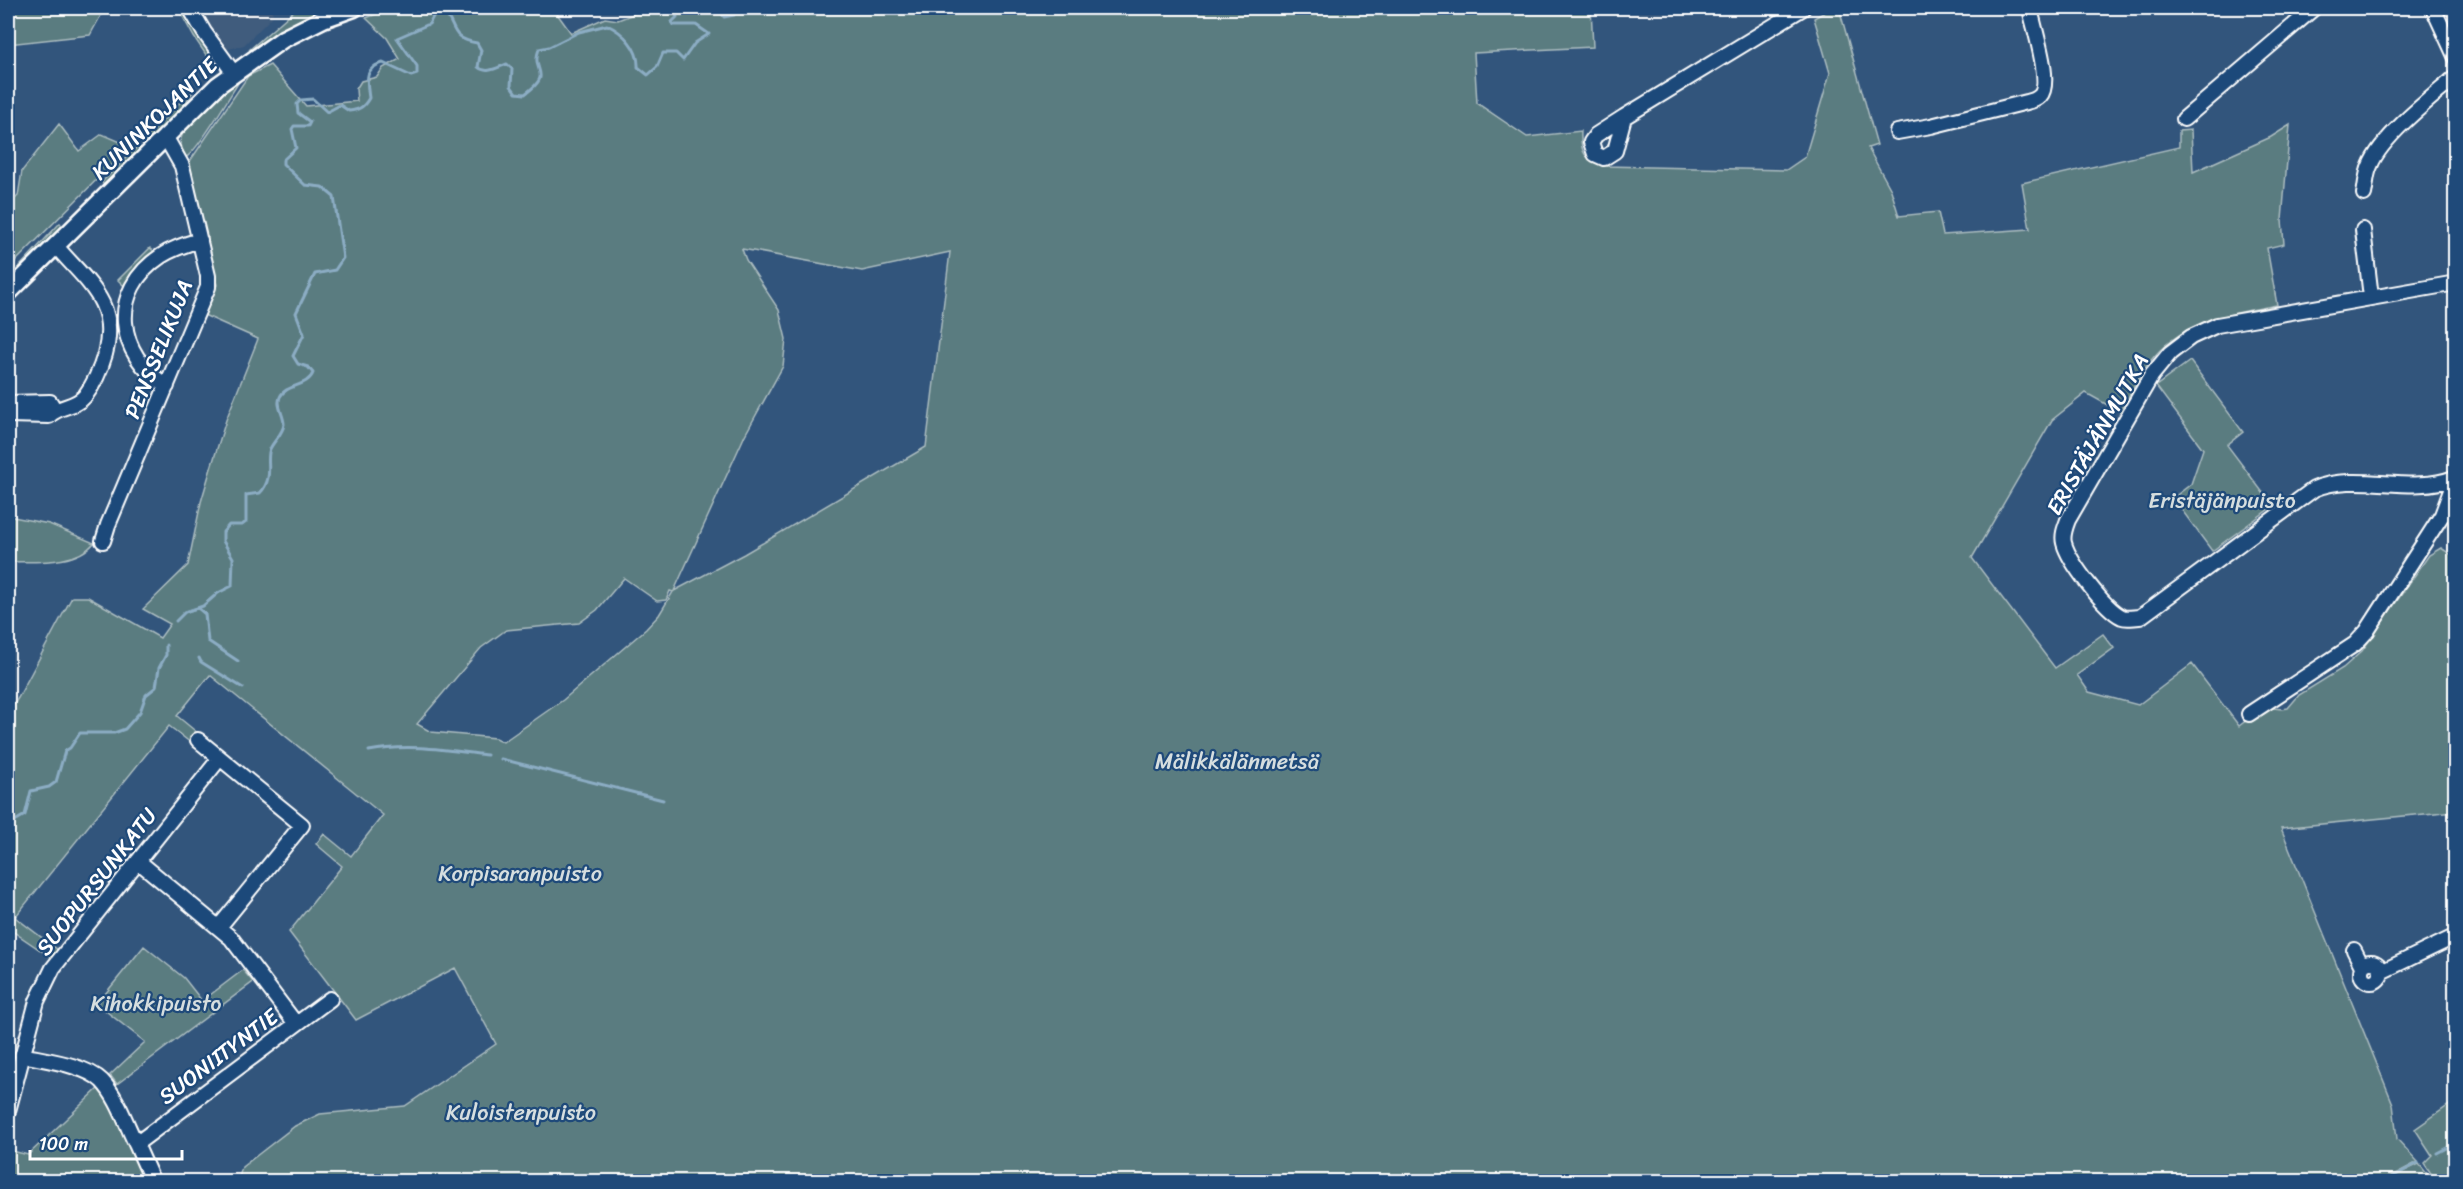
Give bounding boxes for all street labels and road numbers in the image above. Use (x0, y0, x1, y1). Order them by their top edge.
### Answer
street label: KUNINKOJANTIE (82, 46, 228, 190)
street label: PENSSELIKUJA (113, 274, 204, 425)
street label: ERISTÄJÄNMUTKA (2035, 346, 2160, 523)
street label: SUOPURSUNKATU (26, 798, 167, 964)
street label: SUONIITYNTIE (150, 997, 288, 1115)

